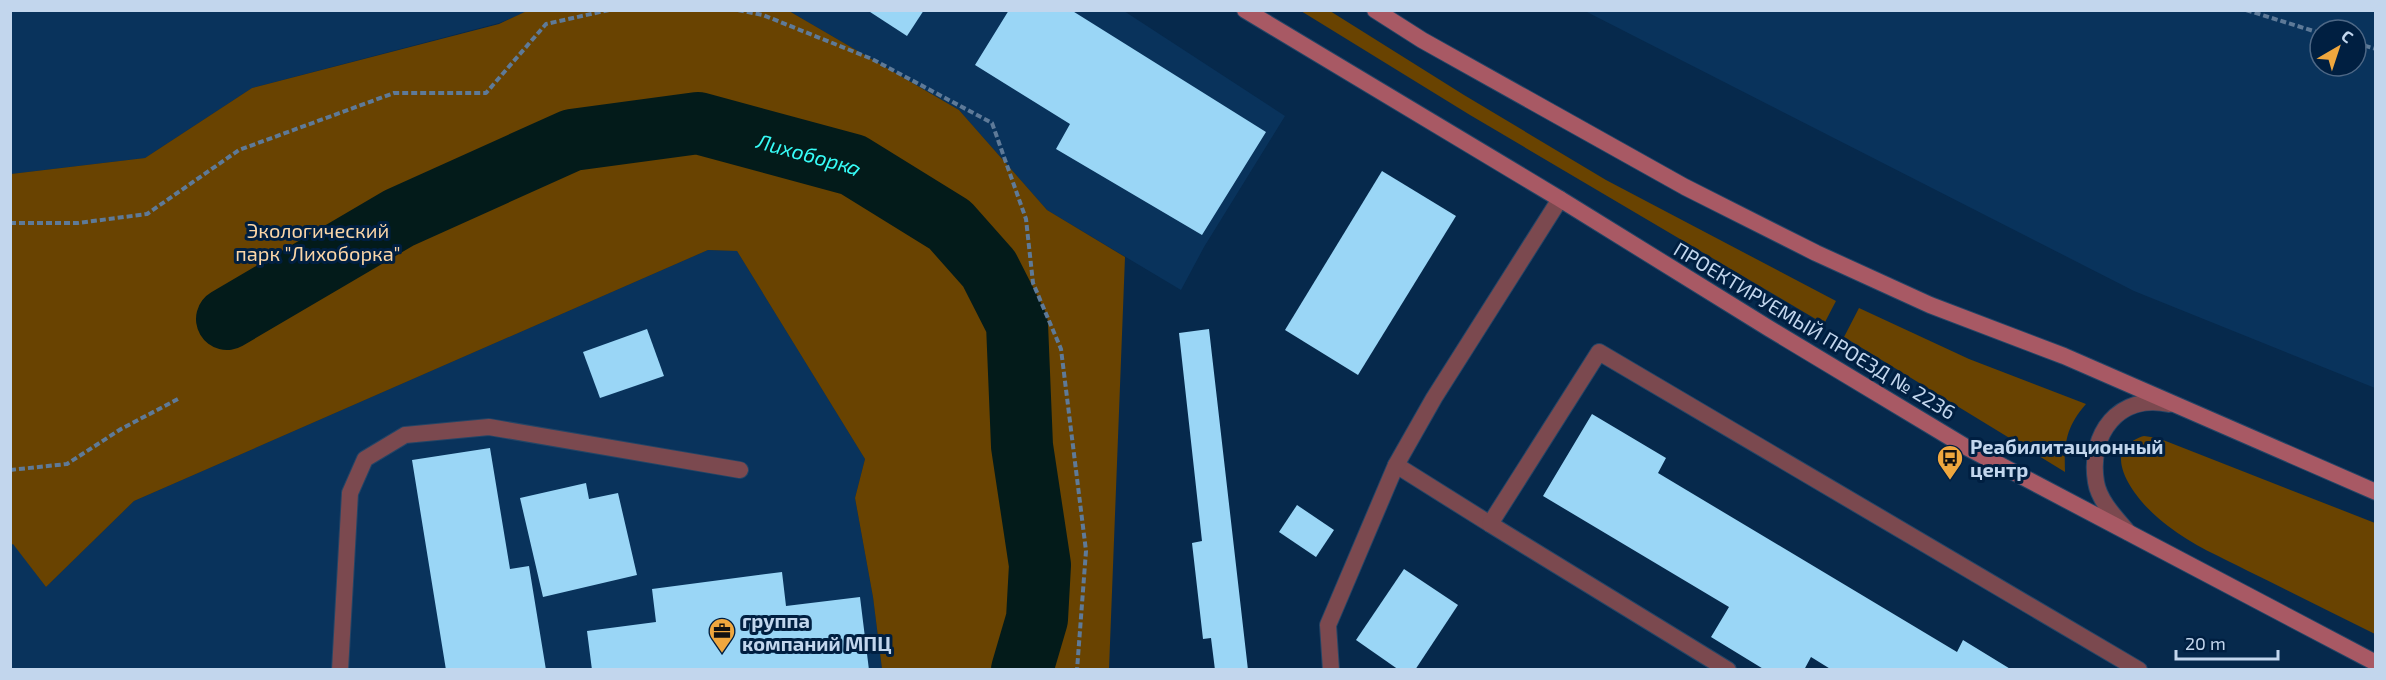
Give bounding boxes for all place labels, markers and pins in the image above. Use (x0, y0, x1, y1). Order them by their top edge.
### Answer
place label: Реабилитационный центр (1970, 434, 2163, 481)
bus stop icon: Реабилитационный центр (1935, 443, 1965, 481)
place label: группа компаний МПЦ (742, 608, 891, 655)
office icon: группа компаний МПЦ (707, 616, 737, 654)

